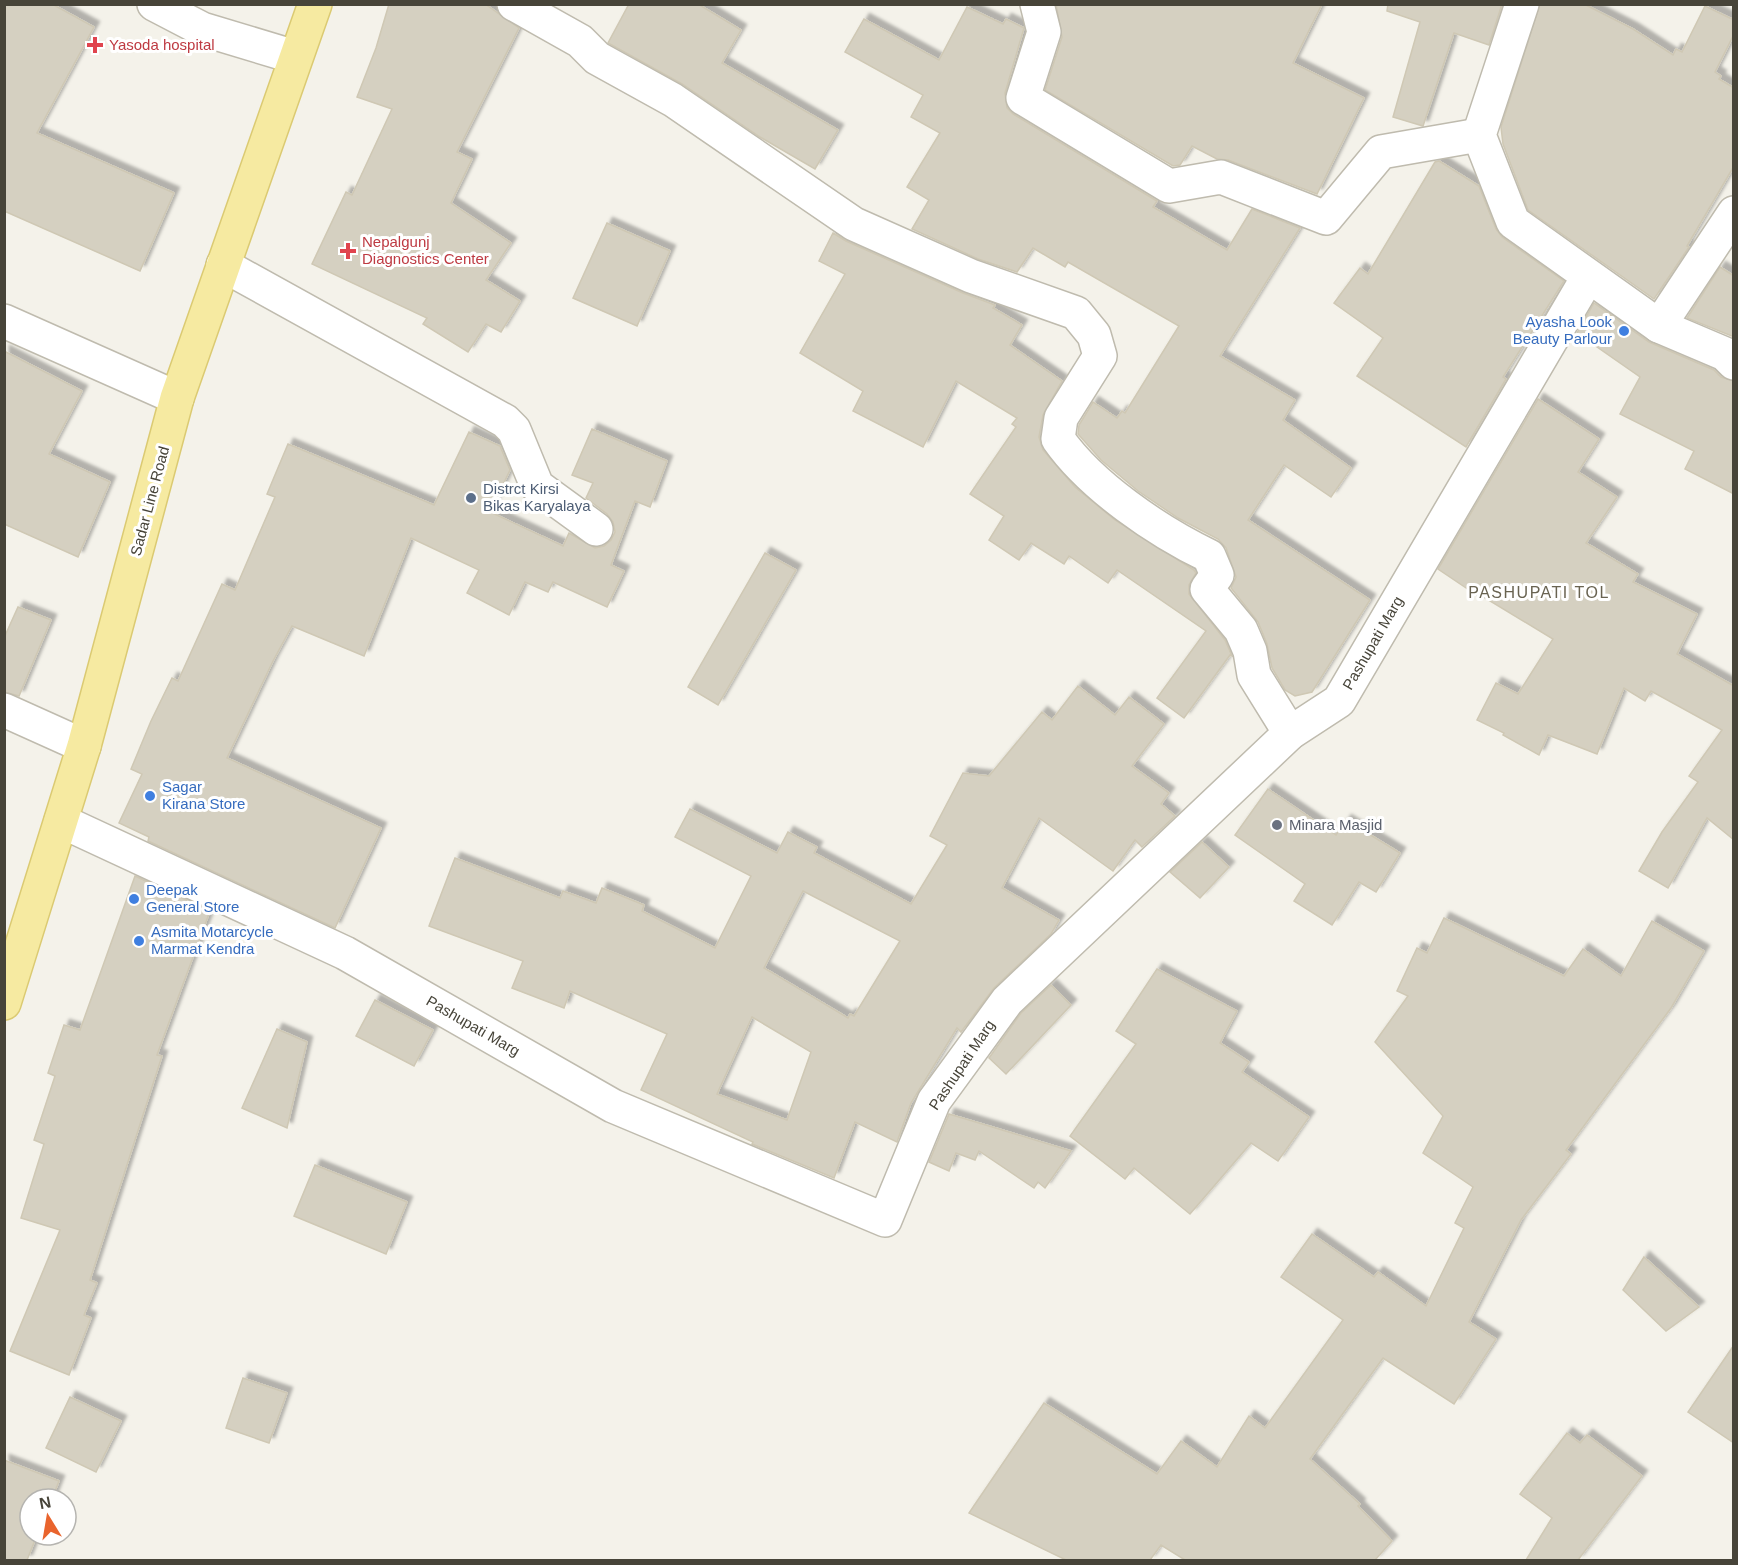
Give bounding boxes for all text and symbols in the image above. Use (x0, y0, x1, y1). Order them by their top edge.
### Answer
marker: Yasoda hospital (86, 36, 104, 54)
place label: Yasoda hospital (109, 36, 215, 53)
place label: Nepalgunj Diagnostics Center (362, 233, 489, 267)
marker: Nepalgunj Diagnostics Center (339, 242, 357, 260)
place label: Ayasha Look Beauty Parlour (1513, 313, 1612, 347)
marker: Ayasha Look Beauty Parlour (1617, 324, 1631, 338)
street label: Sadar Line Road (127, 444, 172, 557)
place label: Distrct Kirsi Bikas Karyalaya (483, 480, 591, 514)
marker: Distrct Kirsi Bikas Karyalaya (464, 491, 478, 505)
district label: PASHUPATI TOL (1468, 584, 1610, 601)
street label: Pashupati Marg (1339, 593, 1406, 692)
place label: Sagar Kirana Store (162, 778, 245, 812)
marker: Sagar Kirana Store (143, 789, 157, 803)
place label: Minara Masjid (1289, 816, 1382, 833)
marker: Minara Masjid (1270, 818, 1284, 832)
place label: Deepak General Store (146, 881, 239, 915)
marker: Deepak General Store (127, 892, 141, 906)
place label: Asmita Motarcycle Marmat Kendra (151, 923, 274, 957)
marker: Asmita Motarcycle Marmat Kendra (132, 934, 146, 948)
street label: Pashupati Marg (424, 992, 523, 1059)
street label: Pashupati Marg (925, 1016, 998, 1113)
north arrow (18, 1487, 78, 1547)
text: N (38, 1493, 53, 1512)

